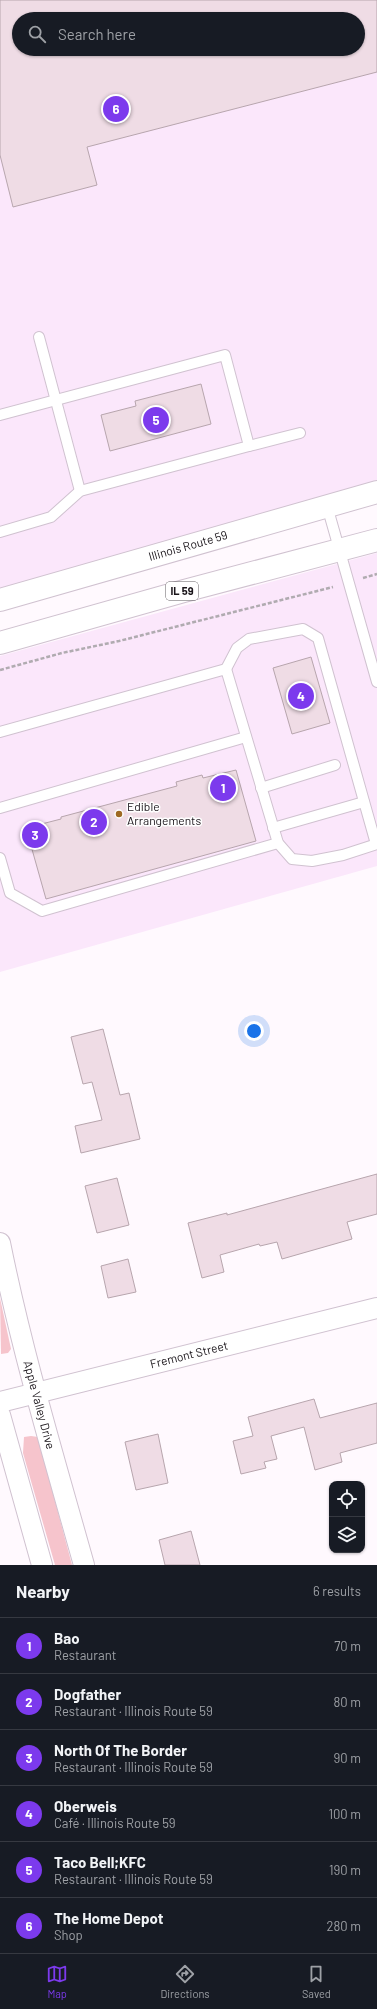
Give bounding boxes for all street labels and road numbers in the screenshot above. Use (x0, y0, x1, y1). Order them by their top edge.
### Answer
street label: Illinois Route 59 (147, 527, 229, 563)
road number: IL 59 (166, 582, 198, 600)
street label: Fremont Street (148, 1338, 229, 1370)
street label: Apple Valley Drive (21, 1359, 59, 1451)

